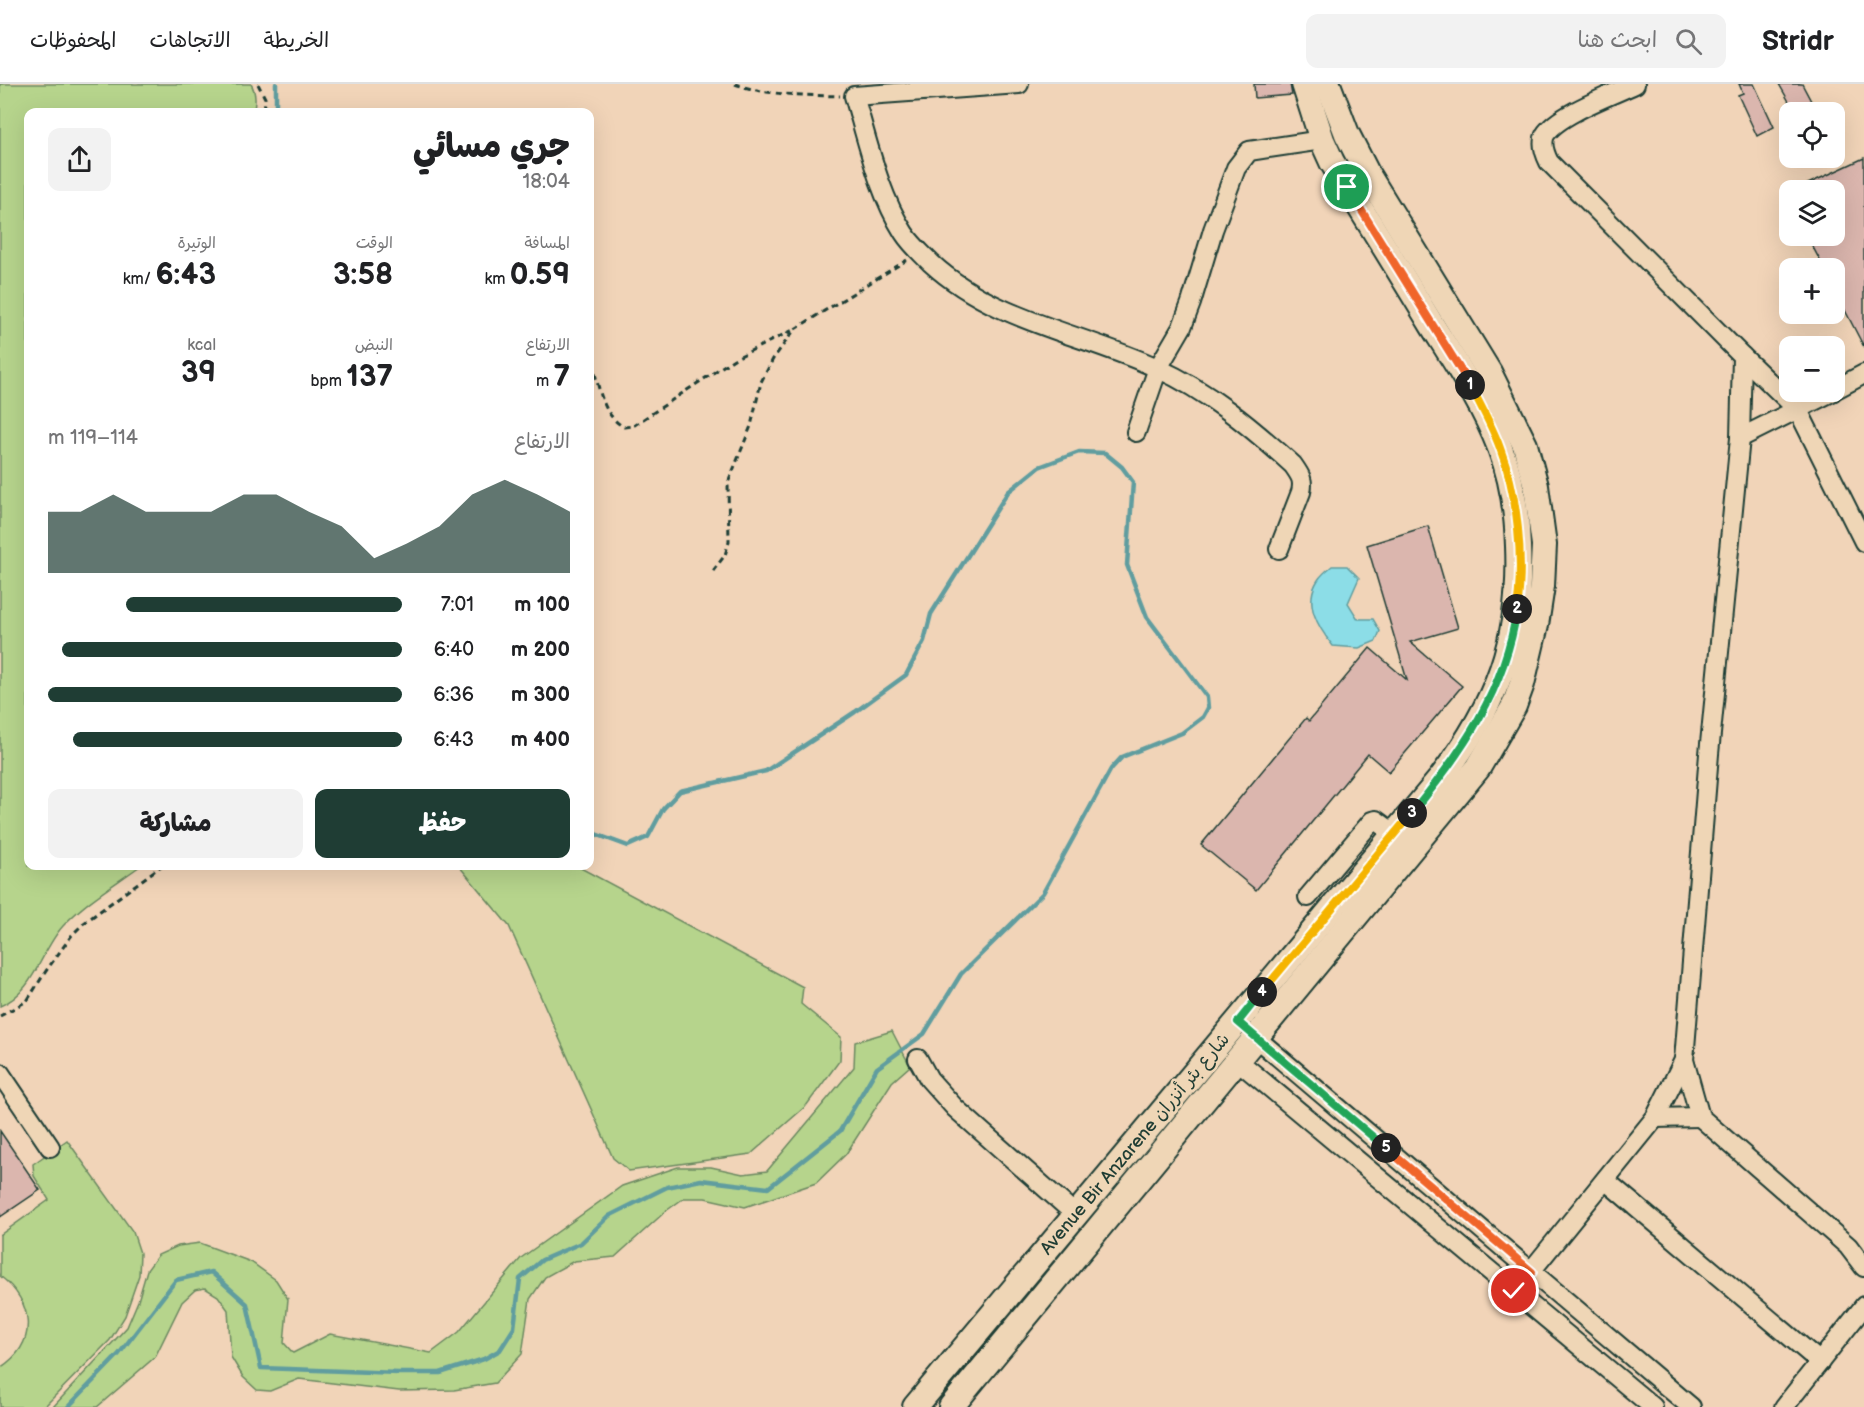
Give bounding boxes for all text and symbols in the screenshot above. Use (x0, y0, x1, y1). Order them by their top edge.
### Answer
search box (1306, 14, 1726, 68)
icon: search (1672, 25, 1705, 58)
text: Stridr (1762, 25, 1834, 58)
text: ابحث هنا (1578, 27, 1657, 54)
text: المحفوظات (30, 28, 116, 53)
text: الاتجاهات (149, 28, 231, 53)
text: الخريطة (264, 28, 329, 53)
map controls (1779, 102, 1845, 402)
button: locate (1779, 102, 1845, 168)
text: جري مسائي (413, 127, 570, 167)
button: share (48, 128, 111, 191)
pin (1321, 161, 1372, 212)
text: 18:04 (523, 170, 570, 194)
icon: arrive (1330, 170, 1363, 203)
button: layers (1779, 180, 1845, 246)
text: الوتيرة (177, 234, 216, 253)
text: الوقت (356, 234, 393, 253)
text: المسافة (524, 234, 570, 253)
text: 6:43 (155, 257, 216, 293)
text: 3:58 (333, 257, 393, 293)
text: 0.59 (510, 257, 570, 293)
button: + (1779, 258, 1845, 324)
text: /km (123, 270, 155, 289)
text: km (484, 270, 510, 289)
text: kcal (187, 336, 216, 355)
text: النبض (355, 336, 393, 355)
text: الارتفاع (525, 336, 570, 355)
button: − (1779, 336, 1845, 402)
text: 39 (181, 355, 216, 391)
text: 137 (346, 359, 393, 395)
text: 7 (553, 359, 570, 395)
pin: 1 (1455, 370, 1485, 400)
text: bpm (310, 372, 346, 391)
text: m (536, 372, 553, 391)
text: 1 (1467, 375, 1473, 394)
text: 114–119 m (48, 426, 138, 450)
text: الارتفاع (514, 430, 570, 454)
text: 7:01 (441, 593, 474, 617)
text: 100 m (514, 593, 570, 617)
pin: 2 (1502, 594, 1532, 624)
text: 2 (1512, 599, 1522, 618)
text: 6:40 (434, 638, 474, 662)
text: 200 m (511, 638, 570, 662)
text: 6:36 (433, 683, 474, 707)
text: 300 m (511, 683, 570, 707)
text: 6:43 (433, 728, 474, 752)
text: 400 m (511, 728, 570, 752)
button: مشاركة (48, 789, 303, 858)
button: حفظ (315, 789, 570, 858)
pin: 3 (1397, 798, 1427, 828)
text: 3 (1407, 803, 1417, 822)
pin: 4 (1247, 977, 1277, 1007)
text: 4 (1257, 982, 1267, 1001)
street label: Avenue Bir Anzarene شارع بئر أنزران (1036, 1029, 1235, 1260)
pin: 5 (1371, 1133, 1401, 1163)
text: 5 (1381, 1138, 1391, 1157)
pin (1488, 1265, 1539, 1316)
icon: check (1497, 1274, 1530, 1307)

